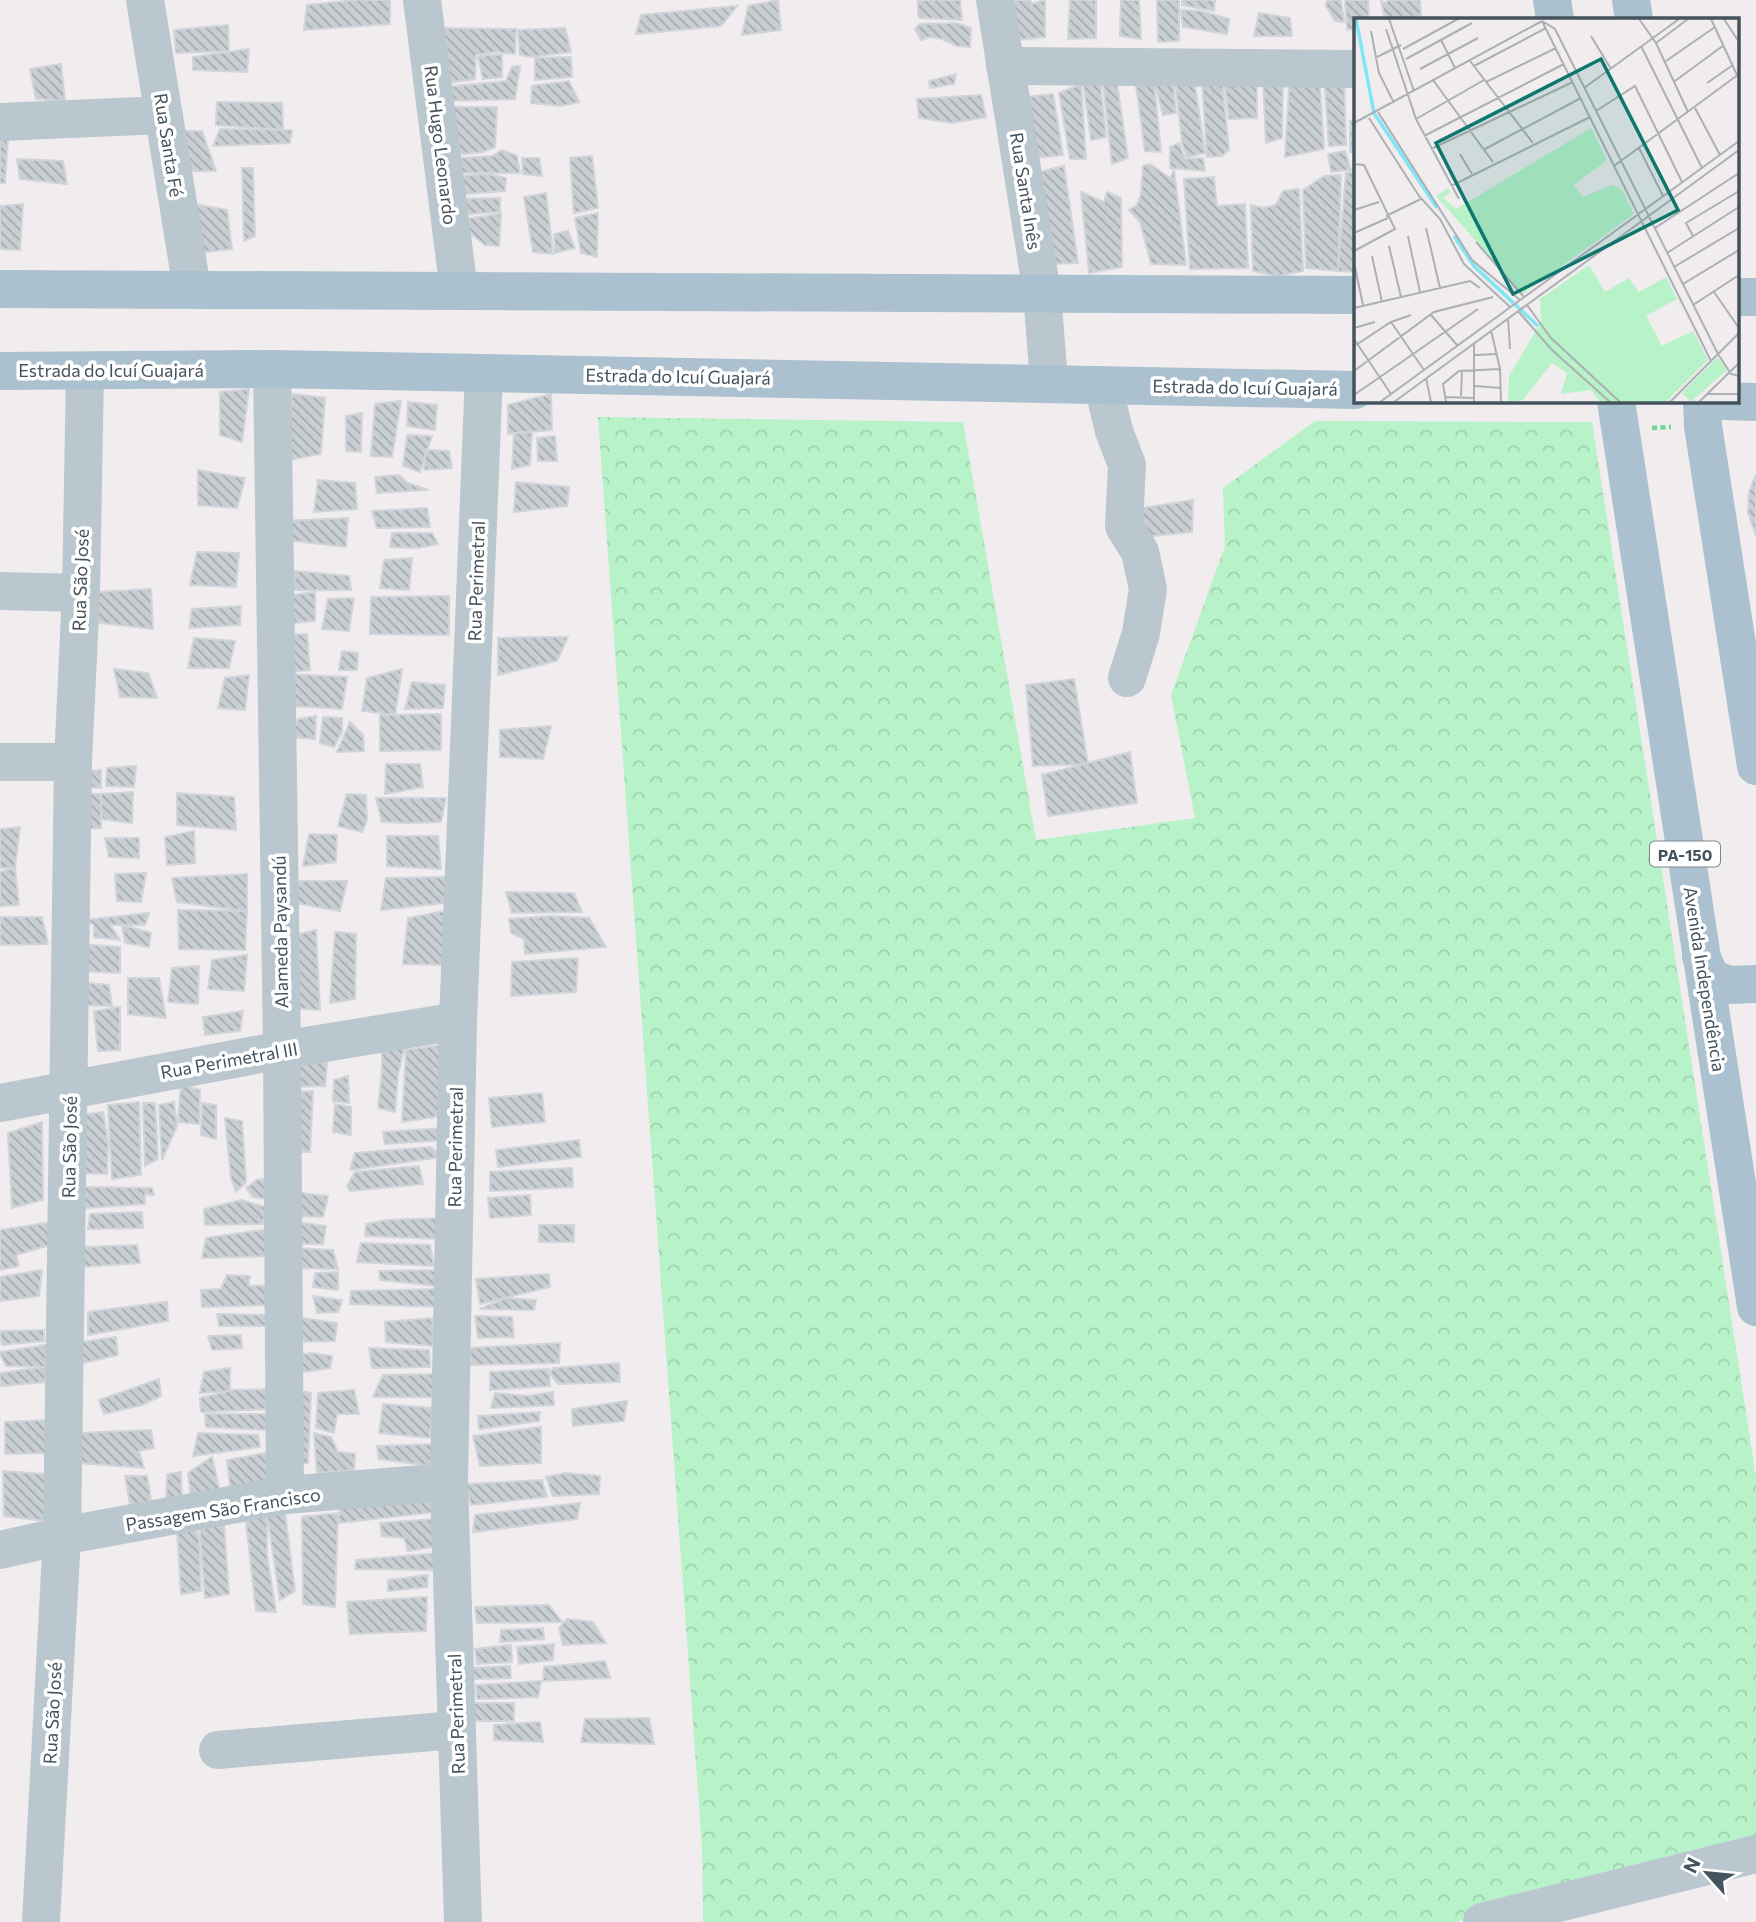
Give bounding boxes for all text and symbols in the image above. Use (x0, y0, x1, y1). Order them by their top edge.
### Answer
inset map (1354, 18, 1738, 402)
street label: Rua Hugo Leonardo (420, 64, 462, 226)
street label: Rua Santa Fé (150, 92, 188, 198)
street label: Rua Santa Inês (1006, 131, 1046, 251)
street label: Estrada do Icuí Guajará (18, 359, 204, 381)
street label: Estrada do Icuí Guajará (585, 363, 771, 389)
street label: Estrada do Icuí Guajará (1152, 374, 1338, 400)
street label: Rua Perimetral (463, 520, 489, 642)
street label: Rua São José (67, 528, 93, 632)
road number: PA-150 (1650, 842, 1720, 866)
street label: Alameda Paysandú (268, 855, 292, 1009)
street label: Avenida Independência (1679, 885, 1731, 1073)
street label: Rua Perimetral III (159, 1037, 299, 1083)
street label: Rua Perimetral (443, 1087, 467, 1207)
street label: Rua São José (57, 1096, 81, 1198)
street label: Passagem São Francisco (124, 1483, 322, 1535)
street label: Rua Perimetral (443, 1653, 469, 1775)
street label: Rua São José (38, 1661, 66, 1765)
north arrow (1672, 1838, 1742, 1908)
text: N (1678, 1853, 1705, 1877)

